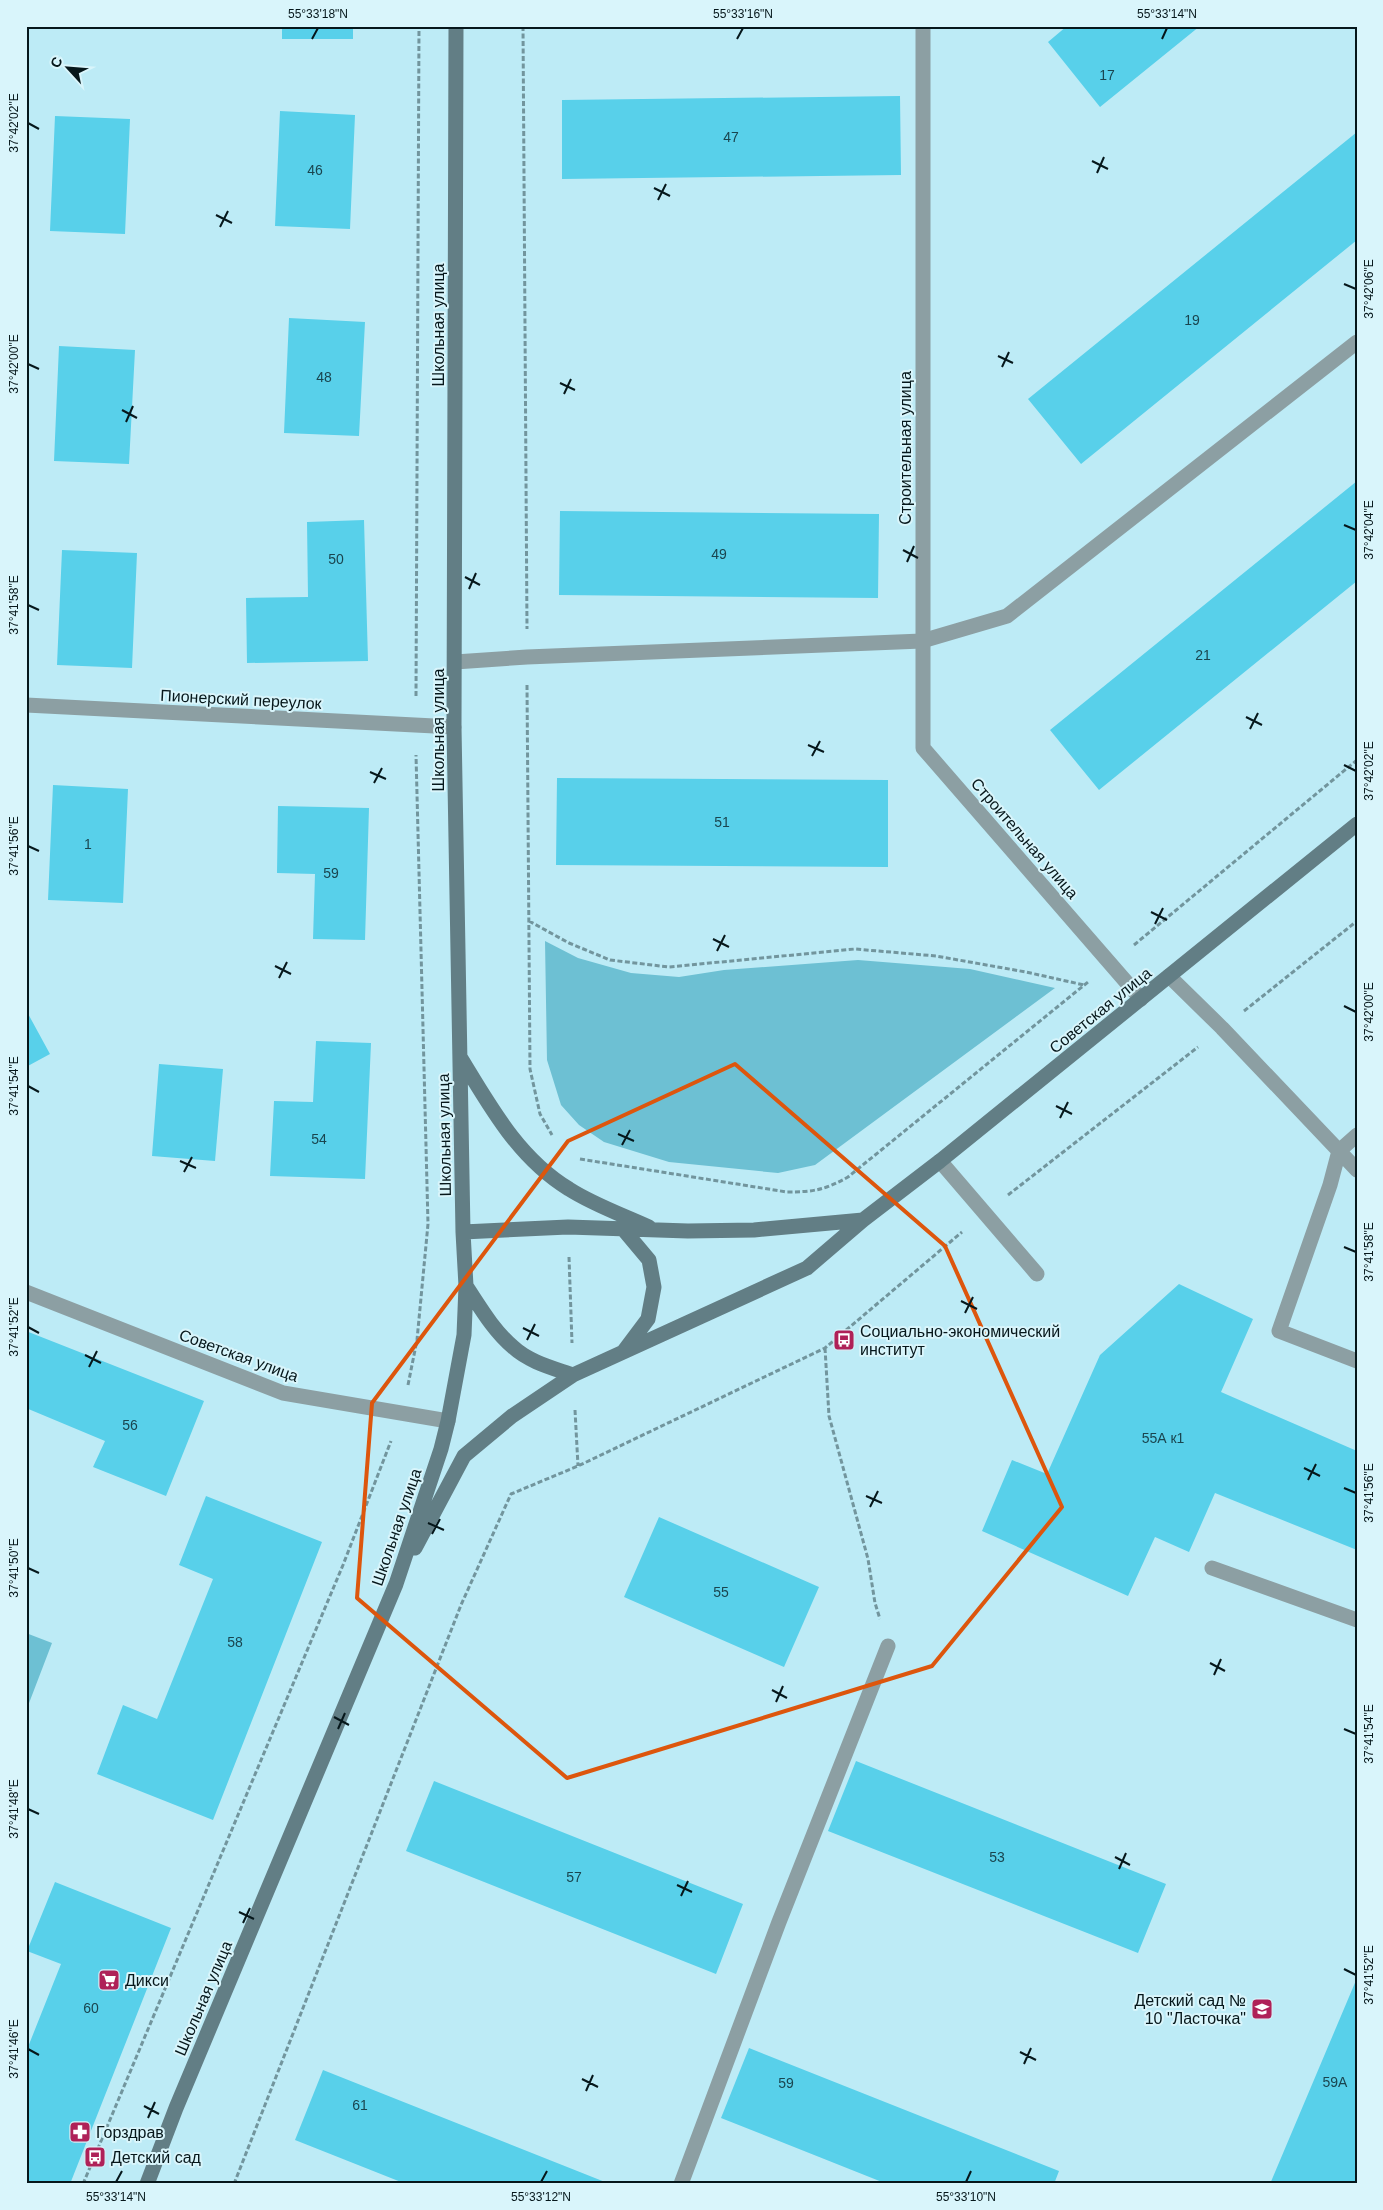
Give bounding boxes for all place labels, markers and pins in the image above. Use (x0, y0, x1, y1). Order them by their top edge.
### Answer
place label: Социально-экономический институт (860, 1323, 1060, 1358)
bus stop icon: Социально-экономический институт (832, 1328, 856, 1352)
supermarket icon: Дикси (97, 1968, 121, 1992)
place label: Дикси (125, 1972, 169, 1989)
place label: Детский сад № 10 "Ласточка" (1134, 1992, 1246, 2027)
school or university icon: Детский сад № 10 "Ласточка" (1250, 1997, 1274, 2021)
pharmacy icon: Горздрав (68, 2120, 92, 2144)
place label: Горздрав (96, 2124, 164, 2141)
bus stop icon: Детский сад (83, 2145, 107, 2169)
place label: Детский сад (111, 2149, 202, 2166)

